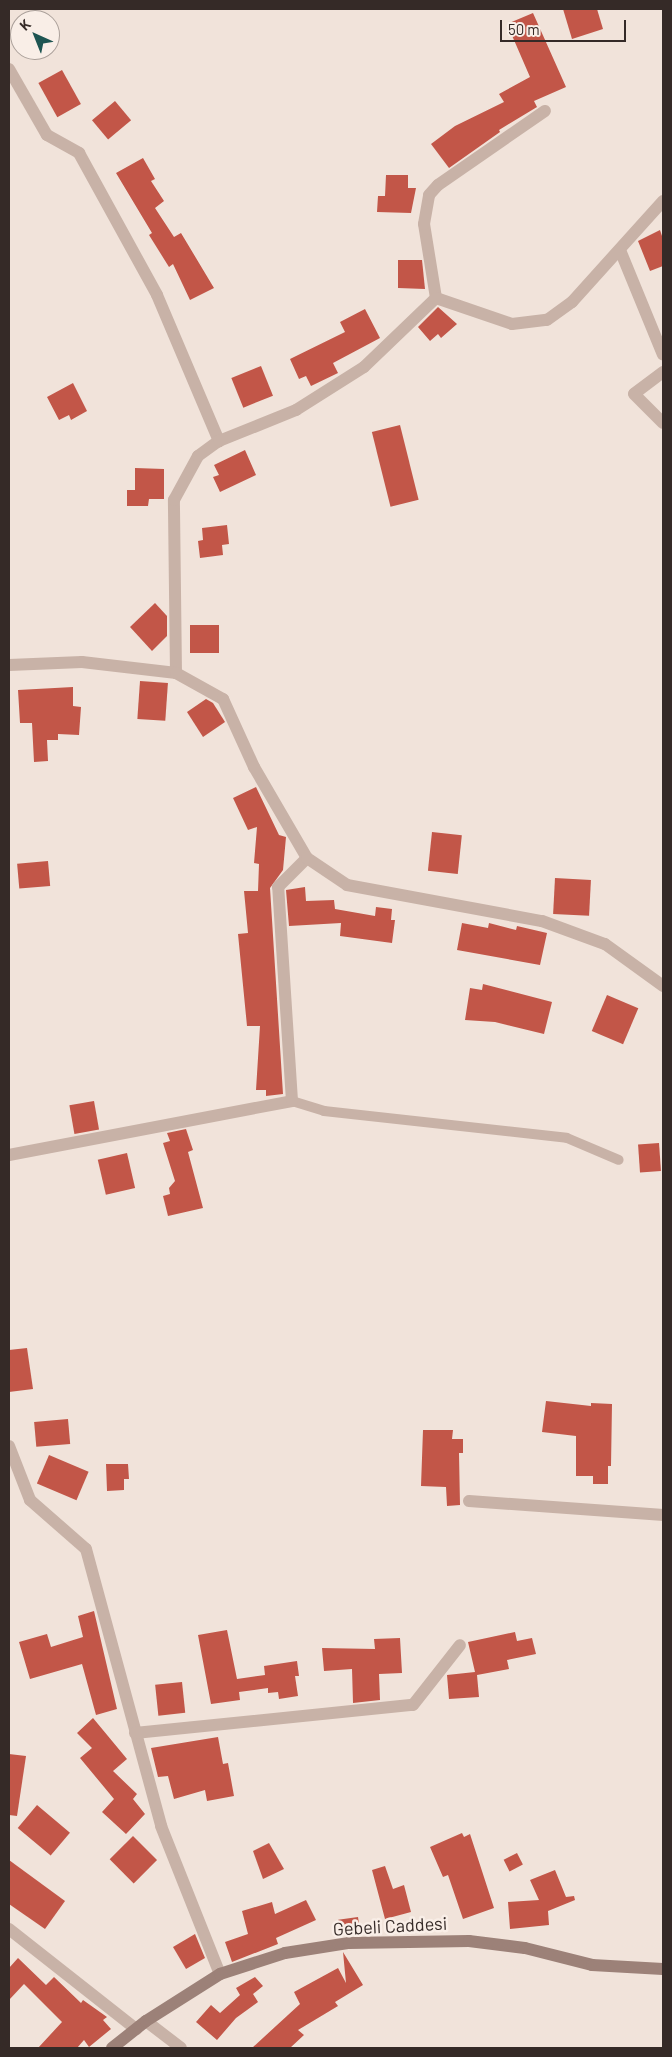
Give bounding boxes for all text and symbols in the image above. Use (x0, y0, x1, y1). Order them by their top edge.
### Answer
north arrow (10, 10, 60, 60)
scale bar (502, 10, 628, 42)
text: K (16, 15, 34, 34)
text: 50 m (508, 20, 540, 38)
street label: Gebeli Caddesi (332, 1912, 448, 1940)

